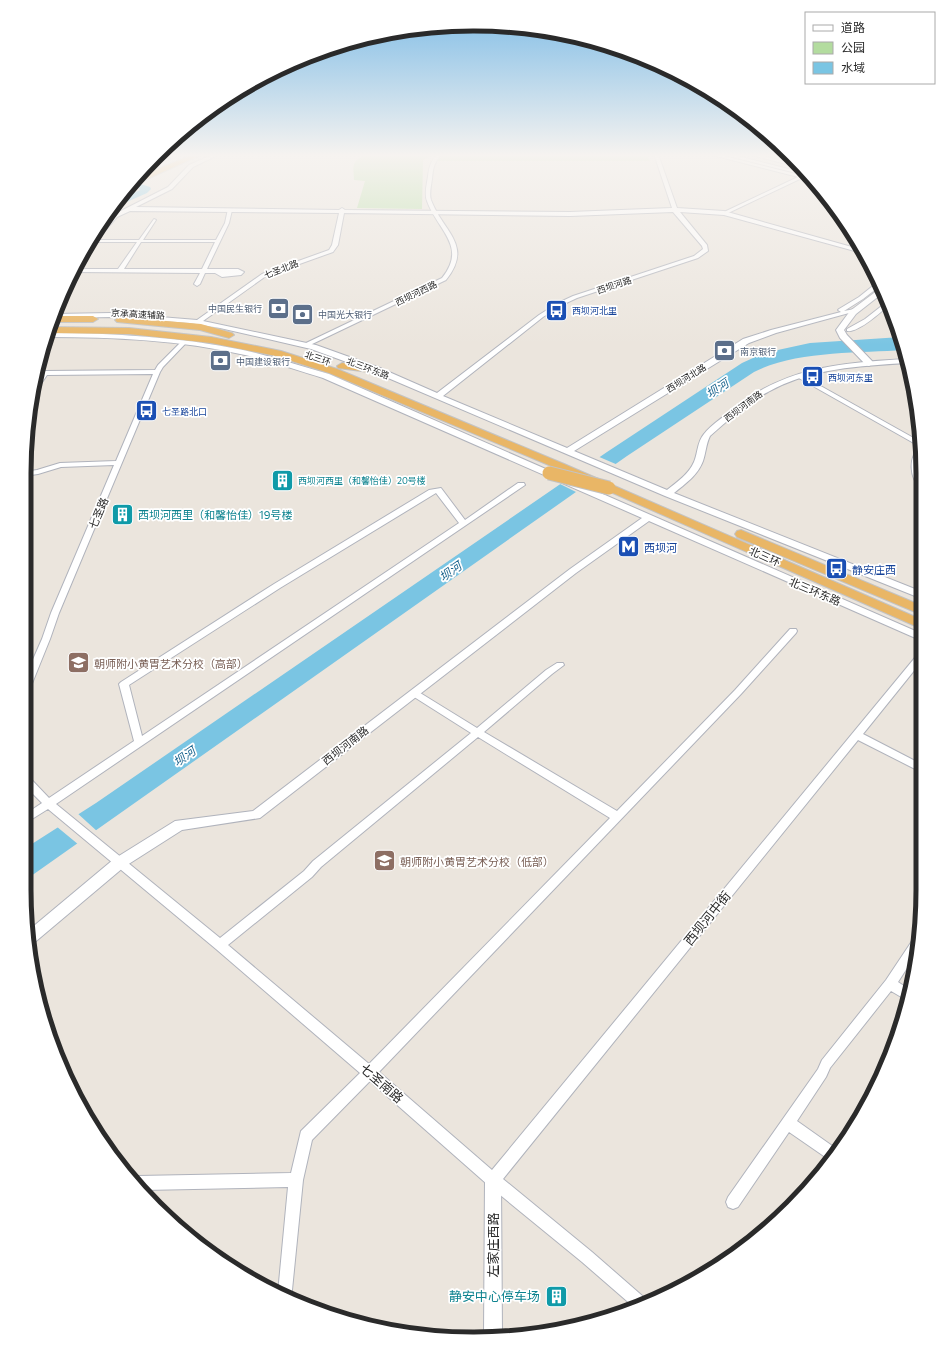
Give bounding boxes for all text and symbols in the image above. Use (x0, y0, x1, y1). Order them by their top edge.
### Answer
legend (805, 12, 935, 84)
text: 道路 (841, 20, 865, 34)
text: 公园 (841, 40, 865, 54)
text: 水域 (841, 60, 865, 74)
street label: 七圣北路 (262, 257, 300, 281)
street label: 西坝河路 (595, 274, 633, 296)
street label: 西坝河西路 (393, 278, 439, 308)
bank icon: 中国民生银行 (265, 295, 291, 321)
bus stop icon: 西坝河北里 (544, 297, 570, 323)
bank icon: 中国光大银行 (290, 301, 316, 327)
place label: 中国民生银行 (208, 303, 262, 314)
place label: 西坝河北里 (572, 305, 617, 316)
street label: 京承高速辅路 (111, 307, 165, 321)
place label: 中国光大银行 (318, 309, 372, 320)
bank icon: 南京银行 (712, 338, 738, 364)
place label: 南京银行 (740, 346, 776, 357)
bank icon: 中国建设银行 (208, 348, 234, 374)
street label: 北三环 (303, 348, 333, 368)
street label: 北三环东路 (345, 355, 391, 381)
place label: 中国建设银行 (236, 356, 290, 367)
street label: 西坝河北路 (664, 361, 708, 395)
bus stop icon: 西坝河东里 (799, 364, 825, 390)
place label: 西坝河东里 (828, 372, 873, 383)
water label: 坝河 (703, 374, 733, 401)
street label: 西坝河南路 (722, 388, 764, 424)
bus stop icon: 七圣路北口 (134, 398, 160, 424)
place label: 七圣路北口 (162, 406, 207, 417)
building icon: 西坝河西里（和馨怡佳）20号楼 (270, 467, 296, 493)
place label: 西坝河西里（和馨怡佳）20号楼 (298, 475, 426, 486)
street label: 七圣路 (86, 495, 110, 531)
building icon: 西坝河西里（和馨怡佳）19号楼 (109, 501, 135, 527)
place label: 西坝河西里（和馨怡佳）19号楼 (138, 508, 292, 521)
metro station icon: 西坝河 (616, 534, 642, 560)
place label: 西坝河 (644, 541, 677, 554)
street label: 北三环 (747, 543, 783, 569)
bus stop icon: 静安庄西 (823, 556, 849, 582)
water label: 坝河 (436, 557, 465, 584)
place label: 静安庄西 (852, 563, 896, 576)
street label: 北三环东路 (787, 574, 843, 608)
school or university icon: 朝师附小黄胄艺术分校（高部） (65, 650, 91, 676)
place label: 朝师附小黄胄艺术分校（高部） (94, 657, 248, 670)
street label: 西坝河南路 (319, 723, 371, 767)
water label: 坝河 (170, 742, 199, 769)
school or university icon: 朝师附小黄胄艺术分校（低部） (372, 848, 398, 874)
place label: 朝师附小黄胄艺术分校（低部） (400, 855, 554, 868)
street label: 西坝河中街 (680, 888, 734, 948)
street label: 七圣南路 (357, 1060, 407, 1106)
street label: 左家庄西路 (485, 1212, 501, 1278)
building icon: 静安中心停车场 (543, 1283, 569, 1309)
place label: 静安中心停车场 (449, 1288, 540, 1304)

